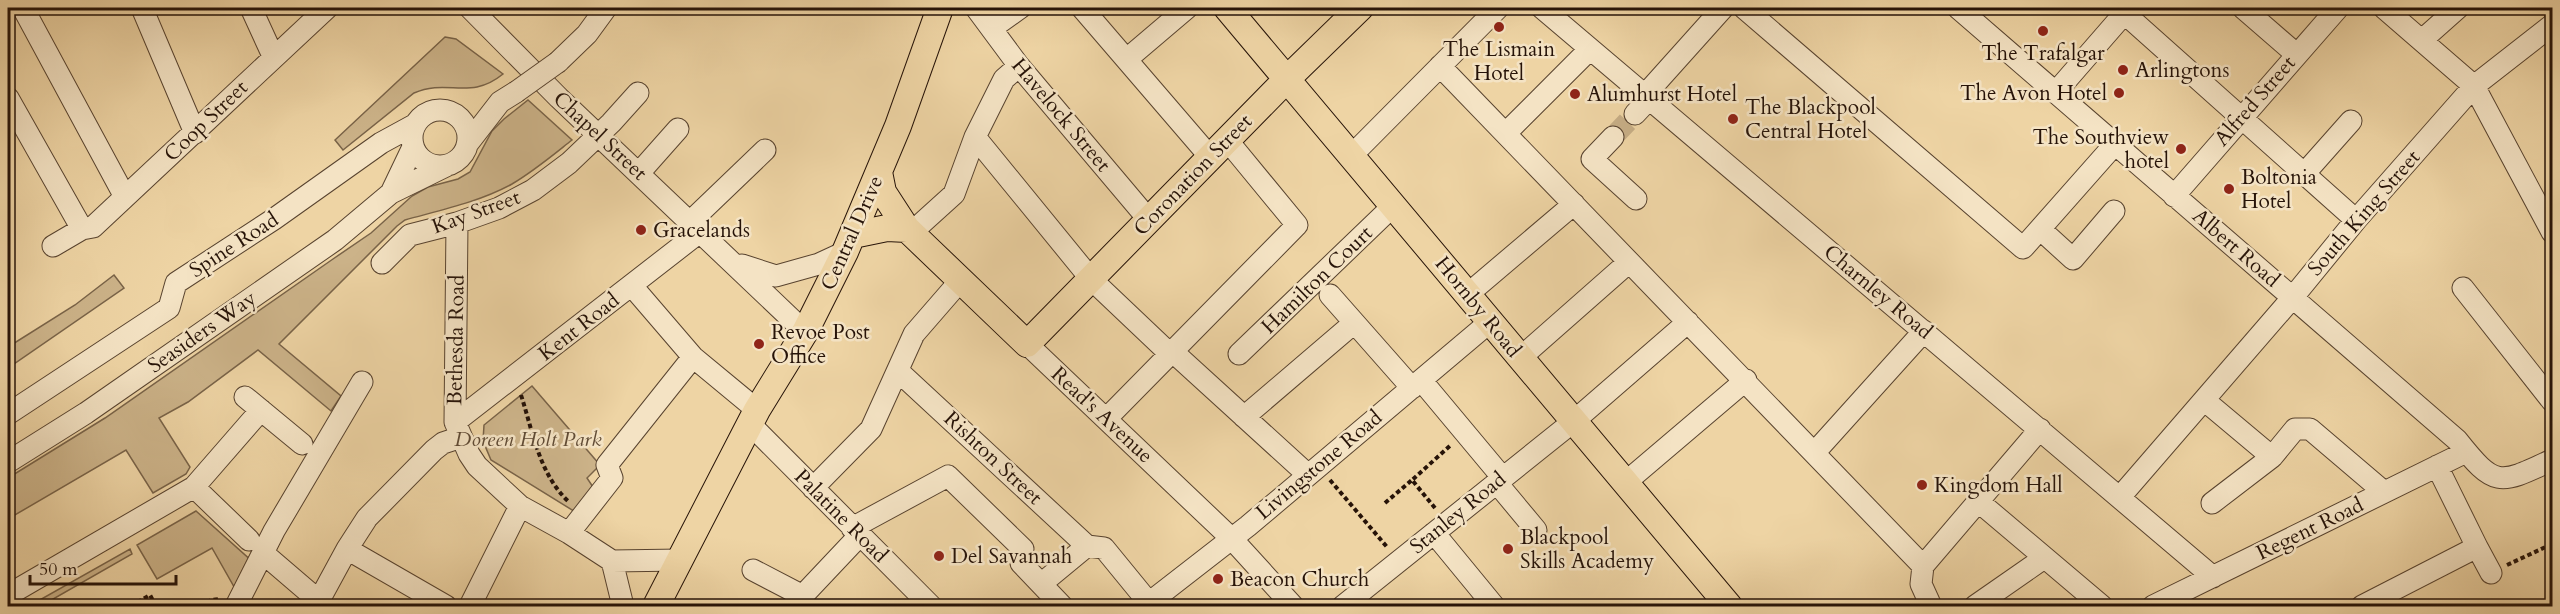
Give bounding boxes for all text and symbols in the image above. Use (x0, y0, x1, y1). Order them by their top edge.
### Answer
marker: The Lismain Hotel (1492, 20, 1506, 34)
marker: The Trafalgar (2036, 24, 2050, 38)
place label: The Lismain Hotel (1443, 35, 1555, 88)
place label: The Trafalgar (1981, 39, 2105, 68)
street label: Alfred Street (2208, 49, 2303, 152)
street label: Havelock Street (1005, 52, 1117, 178)
place label: Arlingtons (2135, 56, 2230, 85)
marker: Arlingtons (2116, 63, 2130, 77)
street label: Coop Street (158, 73, 254, 168)
place label: The Avon Hotel (1960, 79, 2107, 108)
place label: Alumhurst Hotel (1587, 80, 1737, 109)
street label: Chapel Street (547, 85, 654, 187)
marker: The Avon Hotel (2112, 86, 2126, 100)
marker: Alumhurst Hotel (1568, 87, 1582, 101)
place label: The Blackpool Central Hotel (1745, 93, 1876, 146)
street label: Coronation Street (1127, 107, 1259, 242)
marker: The Blackpool Central Hotel (1726, 112, 1740, 126)
place label: The Southview hotel (2032, 123, 2169, 176)
marker: The Southview hotel (2174, 142, 2188, 156)
street label: South King Street (2301, 143, 2427, 282)
place label: Boltonia Hotel (2241, 163, 2317, 216)
street label: Central Drive (814, 171, 890, 295)
marker: Boltonia Hotel (2222, 182, 2236, 196)
street label: Kay Street (428, 183, 525, 241)
street label: Albert Road (2186, 202, 2286, 294)
street label: Spine Road (184, 205, 284, 285)
place label: Gracelands (653, 216, 750, 245)
street label: Hamilton Court (1255, 219, 1379, 341)
marker: Gracelands (634, 223, 648, 237)
street label: Charnley Road (1817, 238, 1939, 346)
street label: Hornby Road (1428, 250, 1528, 364)
street label: Bethesda Road (440, 274, 472, 406)
street label: Seasiders Way (142, 284, 262, 380)
street label: Kent Road (532, 286, 626, 368)
place label: Revoe Post Office (771, 318, 870, 371)
marker: Revoe Post Office (752, 337, 766, 351)
street label: Read's Avenue (1045, 360, 1159, 470)
street label: Livingstone Road (1249, 403, 1389, 527)
street label: Rishton Street (937, 405, 1049, 512)
park label: Doreen Holt Park (454, 425, 602, 454)
street label: Palatine Road (788, 463, 894, 569)
street label: Stanley Road (1404, 465, 1512, 561)
place label: Kingdom Hall (1934, 471, 2062, 500)
marker: Kingdom Hall (1915, 478, 1929, 492)
street label: Regent Road (2252, 491, 2368, 567)
place label: Blackpool Skills Academy (1520, 523, 1654, 576)
place label: Del Savannah (951, 542, 1073, 571)
marker: Blackpool Skills Academy (1501, 542, 1515, 556)
scale bar (30, 548, 176, 586)
marker: Del Savannah (932, 549, 946, 563)
text: 50 m (39, 557, 78, 582)
place label: Beacon Church (1230, 565, 1370, 594)
marker: Beacon Church (1211, 572, 1225, 586)

